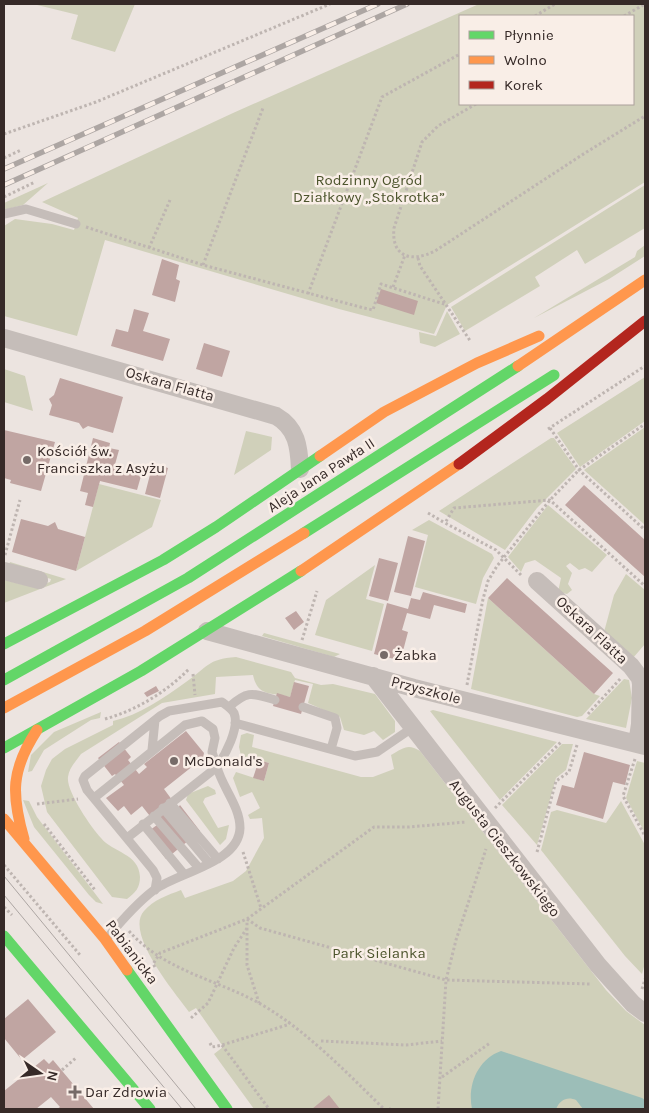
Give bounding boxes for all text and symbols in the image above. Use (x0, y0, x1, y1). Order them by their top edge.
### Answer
legend (459, 15, 634, 105)
text: Płynnie (504, 26, 554, 44)
text: Wolno (504, 51, 547, 69)
text: Korek (504, 76, 543, 94)
park label: Rodzinny Ogród Działkowy „Stokrotka” (293, 171, 445, 206)
street label: Oskara Flatta (124, 363, 216, 405)
street label: Aleja Jana Pawła II (264, 434, 378, 516)
place label: Kościół św. Franciszka z Asyżu (37, 442, 165, 477)
marker: Kościół św. Franciszka z Asyżu (21, 454, 33, 466)
street label: Oskara Flatta (552, 592, 632, 668)
place label: Żabka (394, 646, 437, 664)
marker: Żabka (378, 649, 390, 661)
street label: Przyszkole (389, 672, 463, 708)
place label: McDonald's (184, 752, 263, 770)
marker: McDonald's (168, 755, 180, 767)
street label: Augusta Cieszkowskiego (446, 776, 564, 920)
street label: Pabianicka (102, 916, 162, 988)
park label: Park Sielanka (332, 944, 426, 962)
north arrow (15, 1048, 65, 1098)
text: N (43, 1069, 62, 1083)
place label: Dar Zdrowia (85, 1083, 167, 1101)
marker: Dar Zdrowia (69, 1086, 81, 1098)

